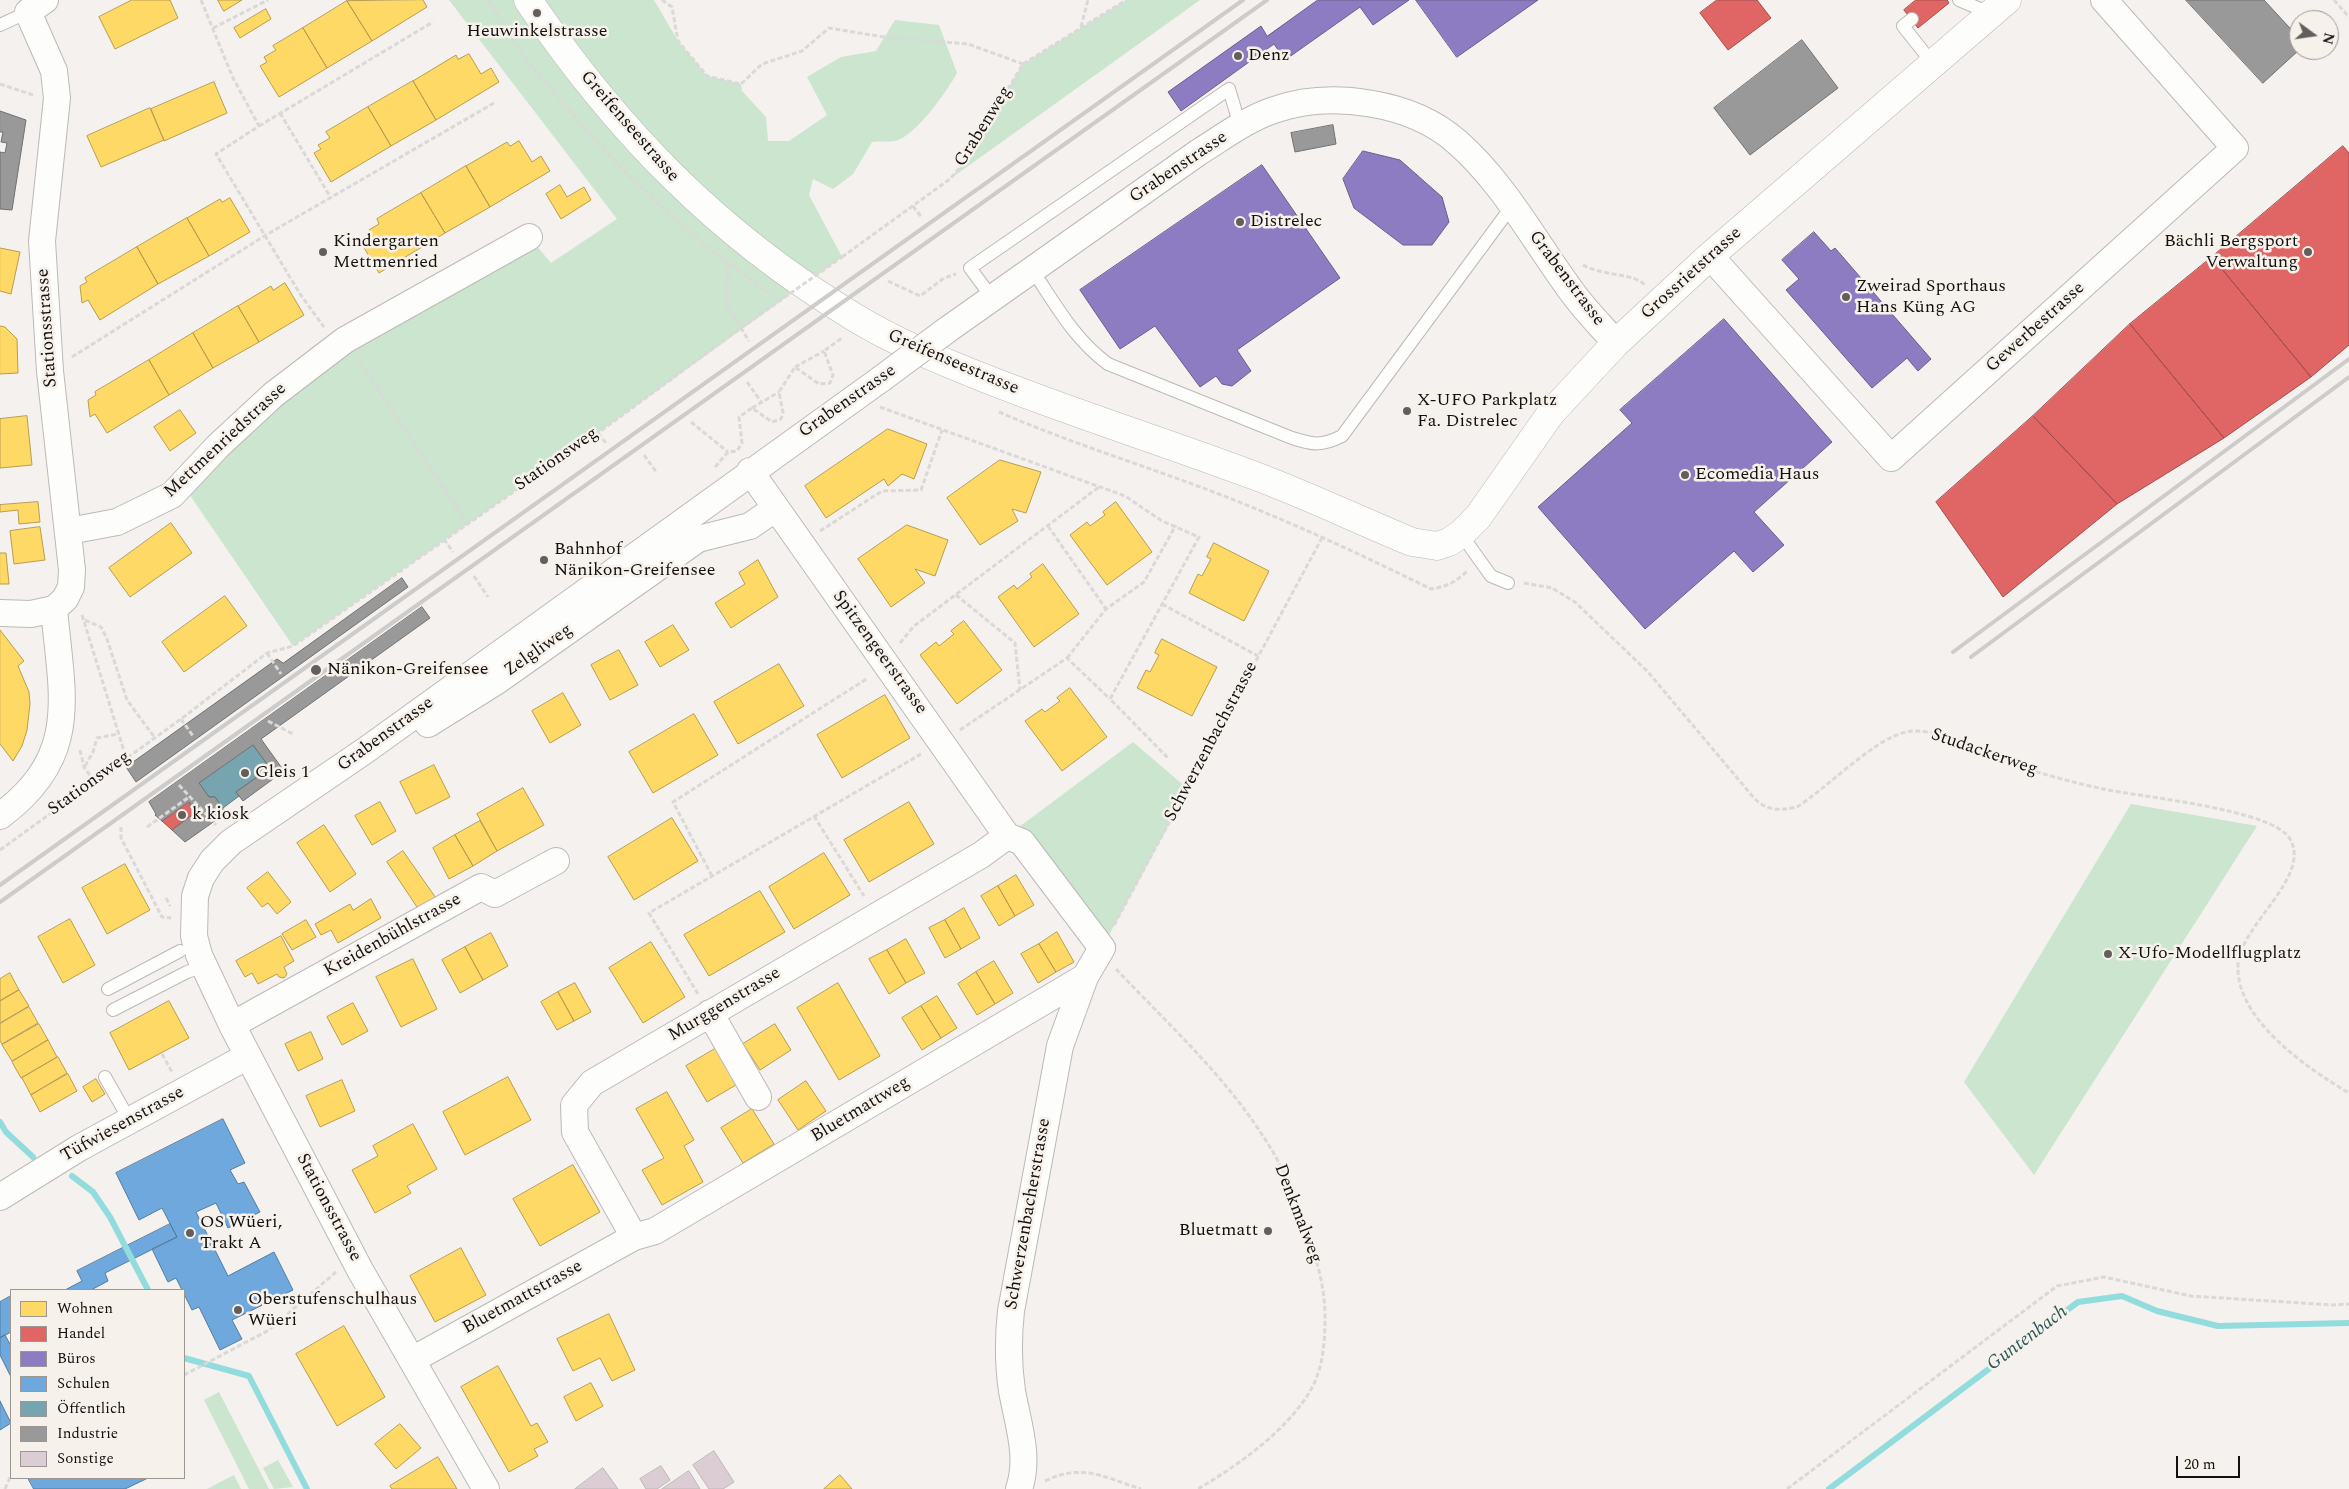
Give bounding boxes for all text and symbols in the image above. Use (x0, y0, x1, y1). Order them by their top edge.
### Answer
marker: Heuwinkelstrasse (531, 7, 543, 19)
north arrow (2289, 10, 2339, 60)
place label: Heuwinkelstrasse (466, 21, 608, 43)
text: N (2316, 30, 2340, 47)
place label: Denz (1248, 45, 1290, 67)
marker: Denz (1232, 50, 1244, 62)
street label: Greifenseestrasse (575, 67, 683, 187)
street label: Grabenweg (951, 83, 1017, 171)
street label: Grabenstrasse (1126, 127, 1232, 209)
place label: Distrelec (1250, 211, 1322, 233)
marker: Distrelec (1234, 216, 1246, 228)
street label: Grossrietstrasse (1637, 223, 1747, 325)
street label: Grabenstrasse (1523, 227, 1609, 331)
place label: Kindergarten Mettmenried (333, 231, 439, 274)
place label: Bächli Bergsport Verwaltung (2164, 231, 2298, 274)
marker: Kindergarten Mettmenried (317, 246, 329, 258)
marker: Bächli Bergsport Verwaltung (2302, 246, 2314, 258)
street label: Stationsstrasse (33, 268, 63, 388)
place label: Zweirad Sporthaus Hans Küng AG (1856, 276, 2006, 318)
street label: Gewerbestrasse (1982, 278, 2090, 378)
marker: Zweirad Sporthaus Hans Küng AG (1840, 291, 1852, 303)
street label: Greifenseestrasse (884, 326, 1022, 400)
street label: Grabenstrasse (795, 361, 901, 443)
street label: Mettmenriedstrasse (160, 379, 292, 503)
place label: X-UFO Parkplatz Fa. Distrelec (1417, 390, 1557, 432)
marker: X-UFO Parkplatz Fa. Distrelec (1401, 405, 1413, 417)
street label: Stationsweg (511, 423, 603, 497)
place label: Ecomedia Haus (1695, 464, 1820, 486)
marker: Ecomedia Haus (1679, 469, 1691, 481)
place label: Bahnhof Nänikon-Greifensee (554, 539, 716, 582)
marker: Bahnhof Nänikon-Greifensee (538, 554, 550, 566)
street label: Spitzengeerstrasse (827, 587, 931, 719)
street label: Zelgliweg (501, 620, 577, 682)
street label: Schwerzenbachstrasse (1161, 658, 1263, 826)
place label: Nänikon-Greifensee (327, 659, 489, 681)
marker: Nänikon-Greifensee (309, 663, 323, 677)
street label: Grabenstrasse (334, 693, 438, 777)
street label: Studackerweg (1928, 725, 2040, 781)
street label: Stationsweg (44, 747, 136, 821)
place label: Gleis 1 (255, 762, 310, 784)
marker: Gleis 1 (239, 767, 251, 779)
place label: k kiosk (192, 804, 249, 826)
marker: k kiosk (176, 809, 188, 821)
street label: Kreidenbühlstrasse (321, 889, 465, 983)
place label: X-Ufo-Modellflugplatz (2118, 943, 2302, 965)
marker: X-Ufo-Modellflugplatz (2102, 948, 2114, 960)
street label: Murggenstrasse (665, 963, 785, 1047)
street label: Bluetmattweg (808, 1072, 914, 1148)
street label: Tüfwiesenstrasse (58, 1082, 188, 1168)
street label: Schwerzenbacherstrasse (1002, 1117, 1056, 1311)
street label: Stationsstrasse (291, 1150, 365, 1266)
street label: Denkmalweg (1268, 1161, 1326, 1267)
place label: OS Wüeri, Trakt A (200, 1212, 282, 1254)
place label: Bluetmatt (1179, 1220, 1258, 1242)
marker: Bluetmatt (1262, 1225, 1274, 1237)
marker: OS Wüeri, Trakt A (184, 1227, 196, 1239)
street label: Bluetmattstrasse (459, 1256, 587, 1340)
legend (10, 1289, 185, 1479)
place label: Oberstufenschulhaus Wüeri (248, 1289, 417, 1332)
text: Wohnen (57, 1297, 113, 1320)
water label: Guntenbach (1983, 1301, 2073, 1377)
marker: Oberstufenschulhaus Wüeri (232, 1304, 244, 1316)
text: Handel (57, 1322, 105, 1345)
text: Büros (57, 1347, 96, 1370)
text: Schulen (57, 1372, 110, 1395)
text: Öffentlich (57, 1397, 126, 1420)
text: Industrie (57, 1422, 118, 1445)
scale bar (2179, 1446, 2243, 1478)
text: Sonstige (57, 1447, 114, 1470)
text: 20 m (2184, 1453, 2216, 1476)

